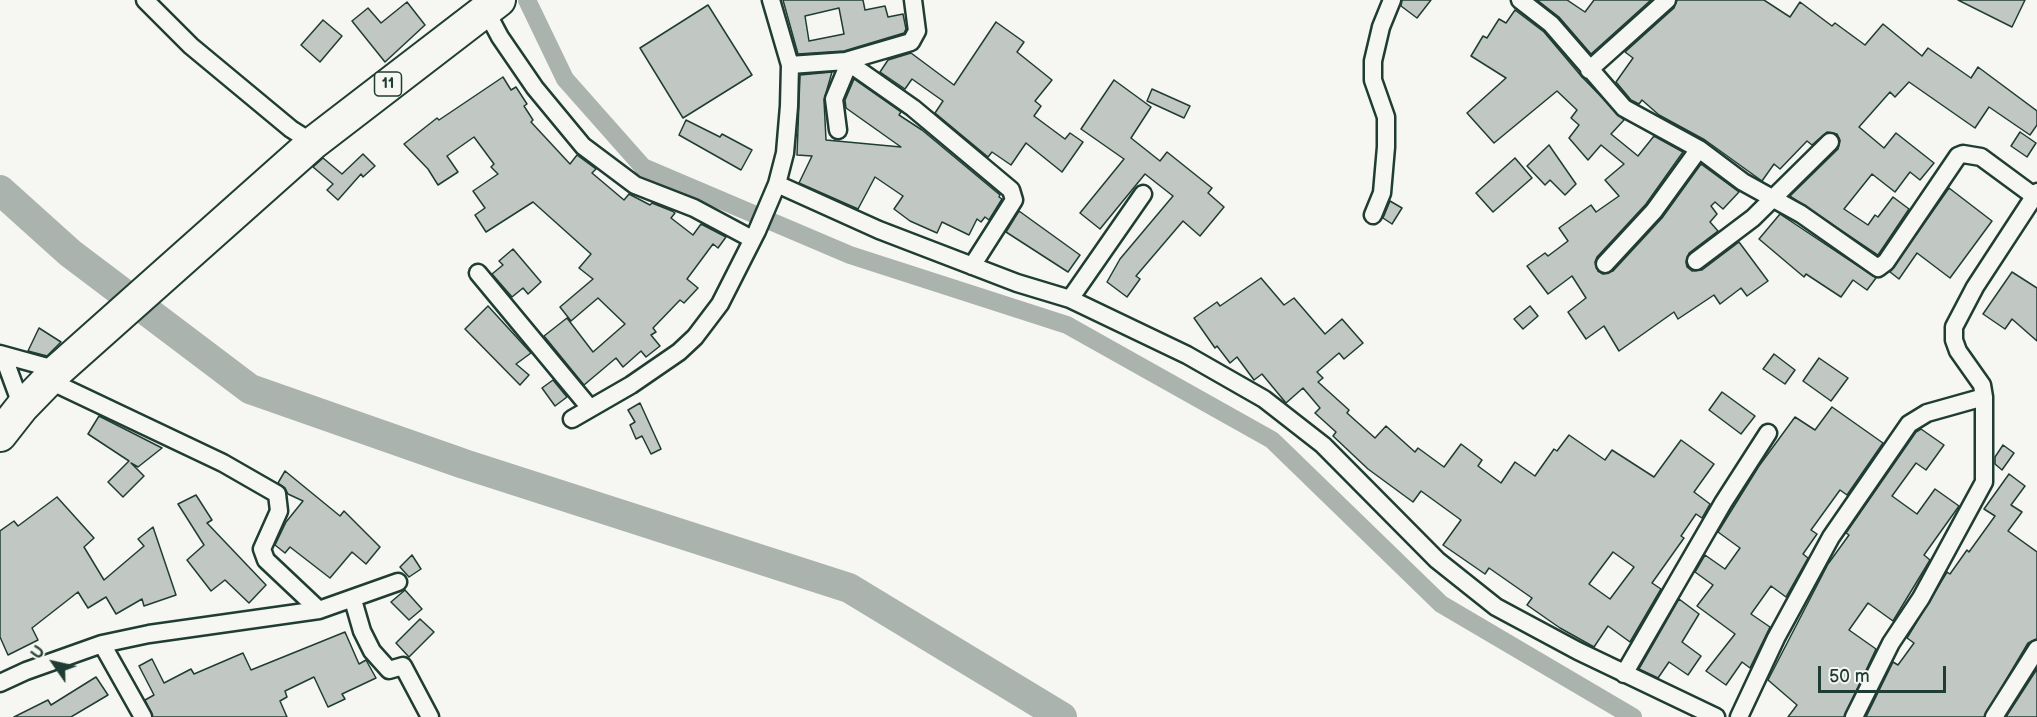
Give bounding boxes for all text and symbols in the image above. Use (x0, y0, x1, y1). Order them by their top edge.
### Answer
road number: 11 (374, 72, 402, 96)
north arrow (24, 633, 84, 693)
text: U (28, 643, 50, 663)
scale bar (1821, 654, 1948, 692)
text: 50 m (1829, 666, 1870, 687)

